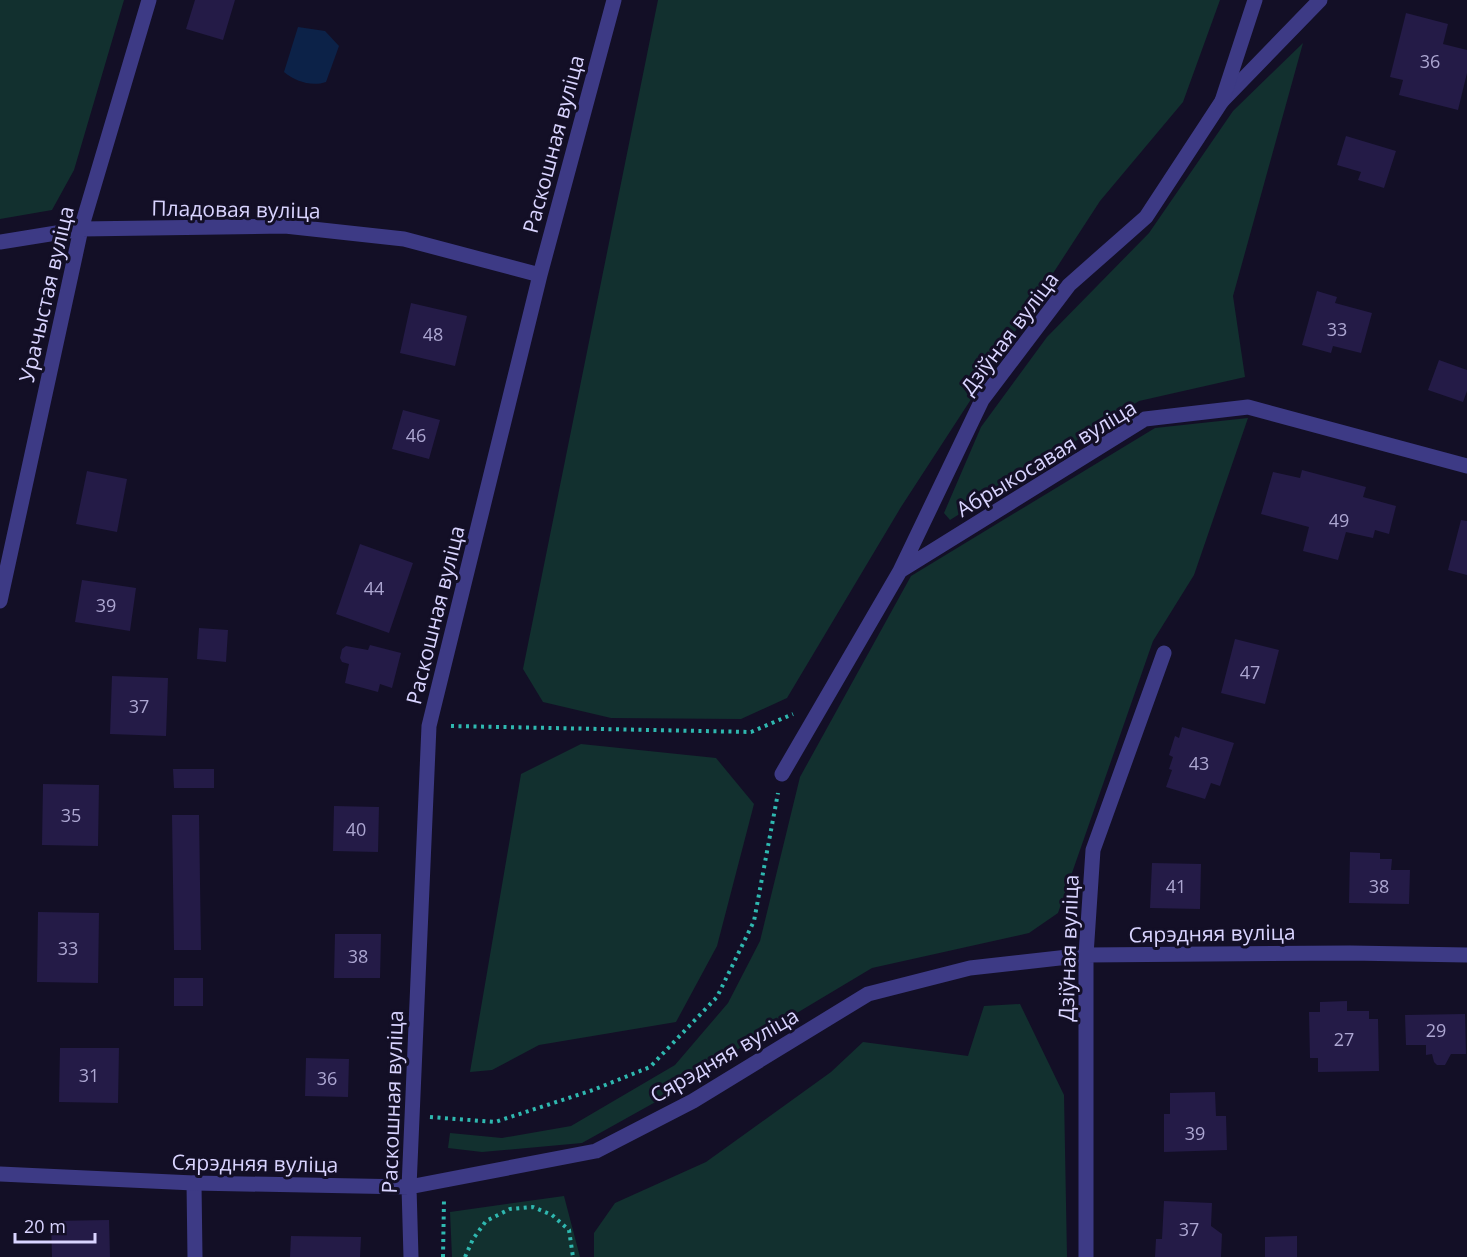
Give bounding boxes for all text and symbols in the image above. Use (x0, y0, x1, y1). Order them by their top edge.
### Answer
house number: 36 (1420, 49, 1440, 73)
street label: Раскошная вуліца (516, 52, 590, 236)
street label: Пладовая вуліца (151, 194, 321, 224)
street label: Урачыстая вуліца (12, 203, 80, 385)
street label: Дзіўная вуліца (954, 266, 1064, 400)
house number: 33 (1327, 317, 1347, 341)
house number: 48 (423, 322, 443, 346)
street label: Абрыкосавая вуліца (951, 393, 1141, 523)
house number: 46 (406, 423, 426, 447)
house number: 49 (1329, 508, 1349, 532)
street label: Раскошная вуліца (399, 523, 471, 707)
house number: 44 (364, 576, 384, 600)
house number: 39 (96, 593, 116, 617)
house number: 47 (1240, 660, 1260, 684)
house number: 37 (129, 694, 149, 718)
house number: 43 (1189, 751, 1209, 775)
house number: 35 (61, 803, 81, 827)
house number: 40 (346, 817, 366, 841)
street label: Дзіўная вуліца (1051, 874, 1085, 1022)
house number: 41 (1166, 874, 1186, 898)
house number: 38 (1369, 874, 1389, 898)
street label: Сярэдняя вуліца (1128, 918, 1296, 948)
house number: 33 (58, 936, 78, 960)
house number: 38 (348, 944, 368, 968)
street label: Сярэдняя вуліца (645, 1001, 803, 1109)
street label: Раскошная вуліца (375, 1010, 409, 1194)
house number: 29 (1426, 1018, 1446, 1042)
house number: 27 (1334, 1027, 1354, 1051)
house number: 31 (79, 1063, 99, 1087)
house number: 36 (317, 1066, 337, 1090)
house number: 39 (1185, 1121, 1205, 1145)
street label: Сярэдняя вуліца (171, 1148, 339, 1178)
scale bar (15, 1206, 94, 1244)
text: 20 m (24, 1214, 66, 1238)
house number: 37 (1179, 1217, 1199, 1241)

